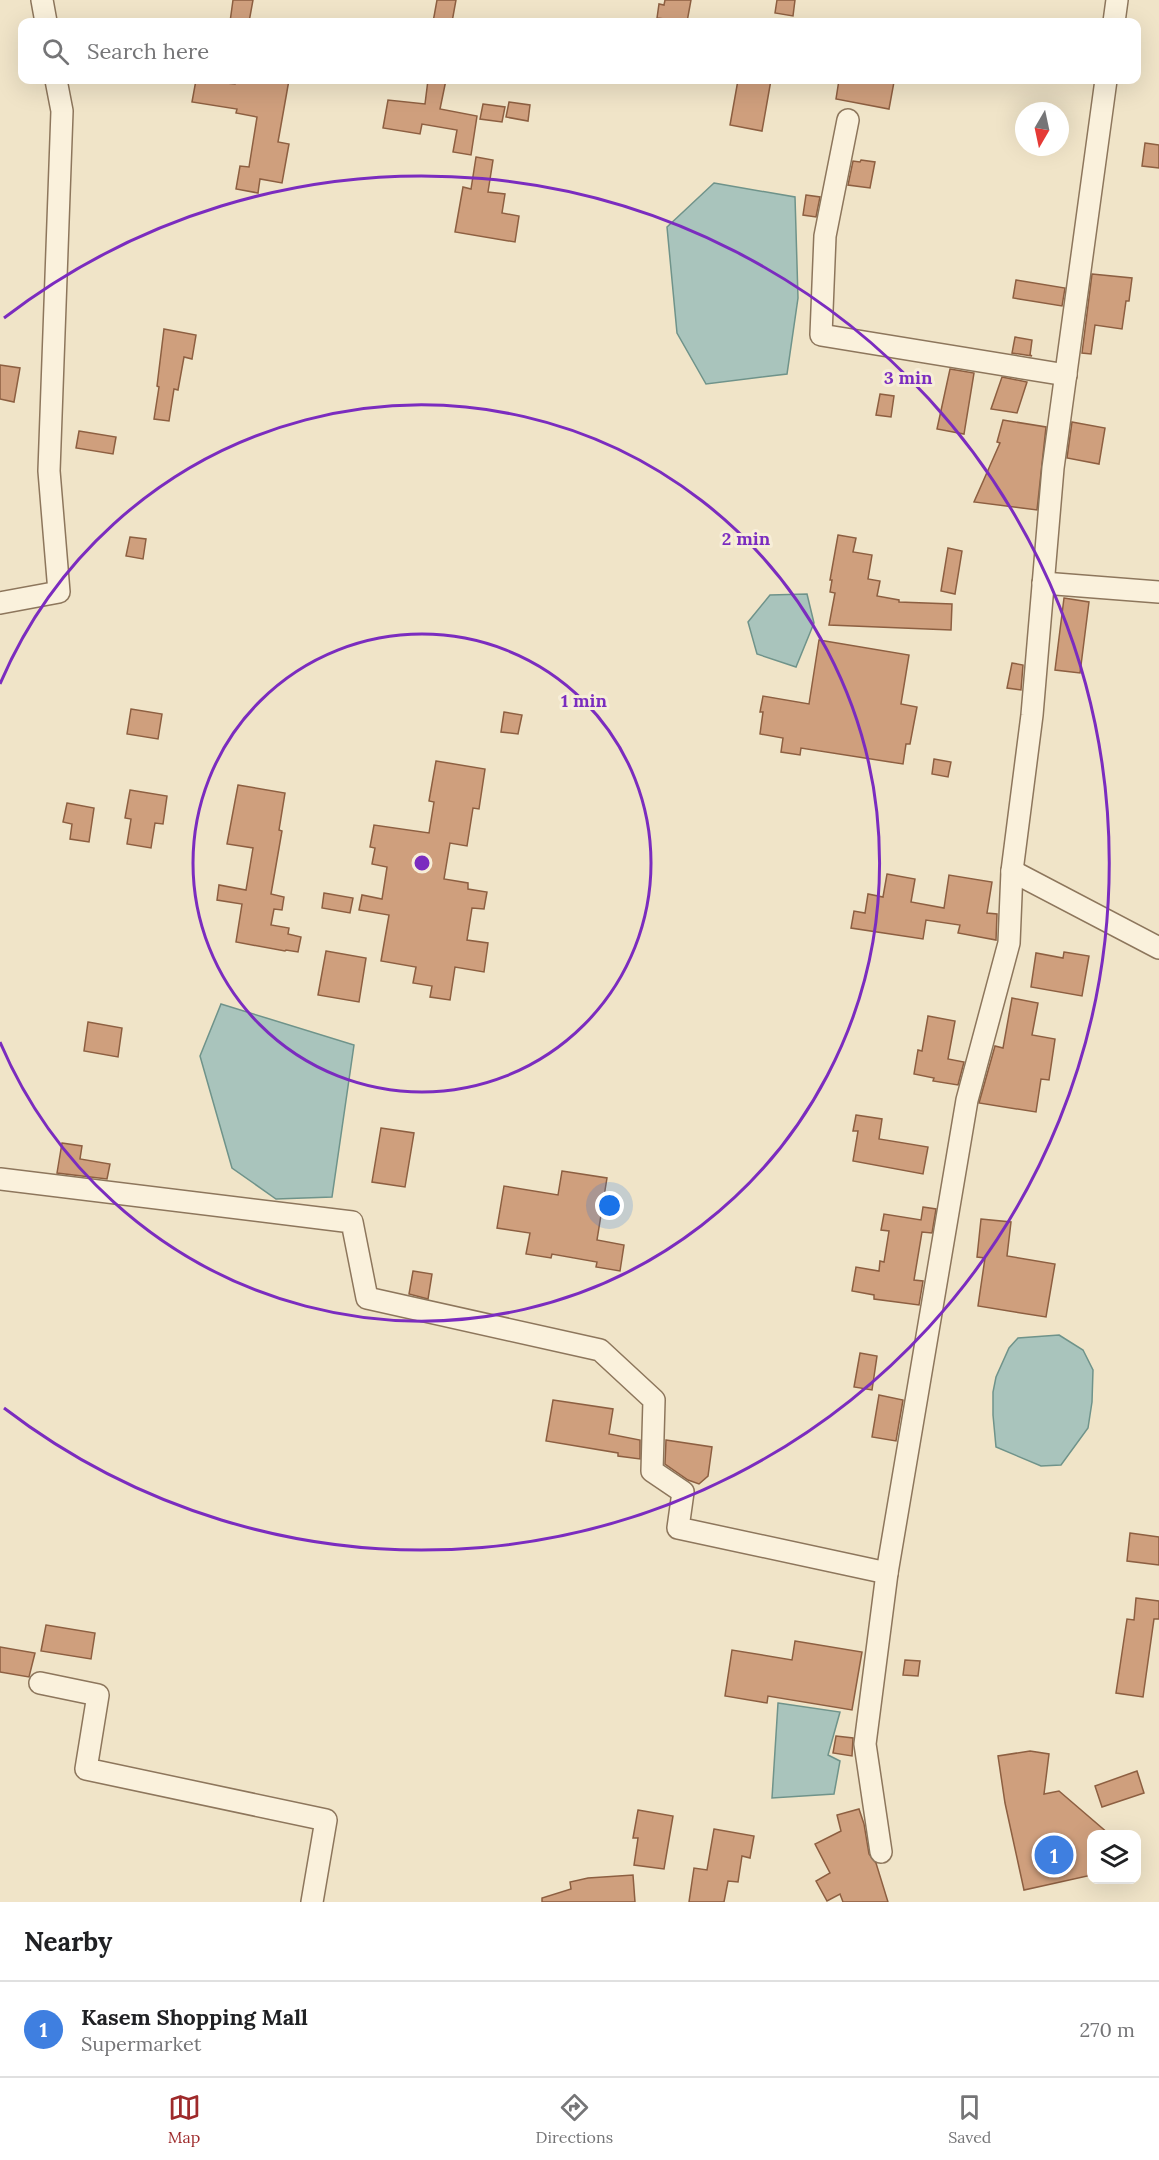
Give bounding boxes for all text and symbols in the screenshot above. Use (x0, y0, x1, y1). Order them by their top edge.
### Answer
search box (18, 18, 1141, 84)
icon: search (39, 35, 72, 68)
text: Search here (87, 37, 209, 65)
north arrow (1015, 102, 1069, 156)
text: 3 min (884, 366, 933, 389)
text: 2 min (722, 527, 771, 550)
text: 1 min (561, 689, 607, 712)
centre of rings (412, 853, 432, 873)
your location (595, 1191, 624, 1220)
map controls (1087, 1830, 1141, 1884)
button: layers (1087, 1830, 1141, 1884)
pin: 1 (1034, 1832, 1074, 1878)
text: Nearby (24, 1925, 112, 1958)
text: Kasem Shopping Mall (81, 2003, 308, 2031)
text: 1 (39, 2017, 48, 2042)
text: 270 m (1079, 2017, 1135, 2042)
text: Supermarket (81, 2031, 201, 2056)
tab: Map (168, 2091, 201, 2147)
tab: Directions (536, 2091, 613, 2147)
tab: Saved (948, 2091, 991, 2147)

